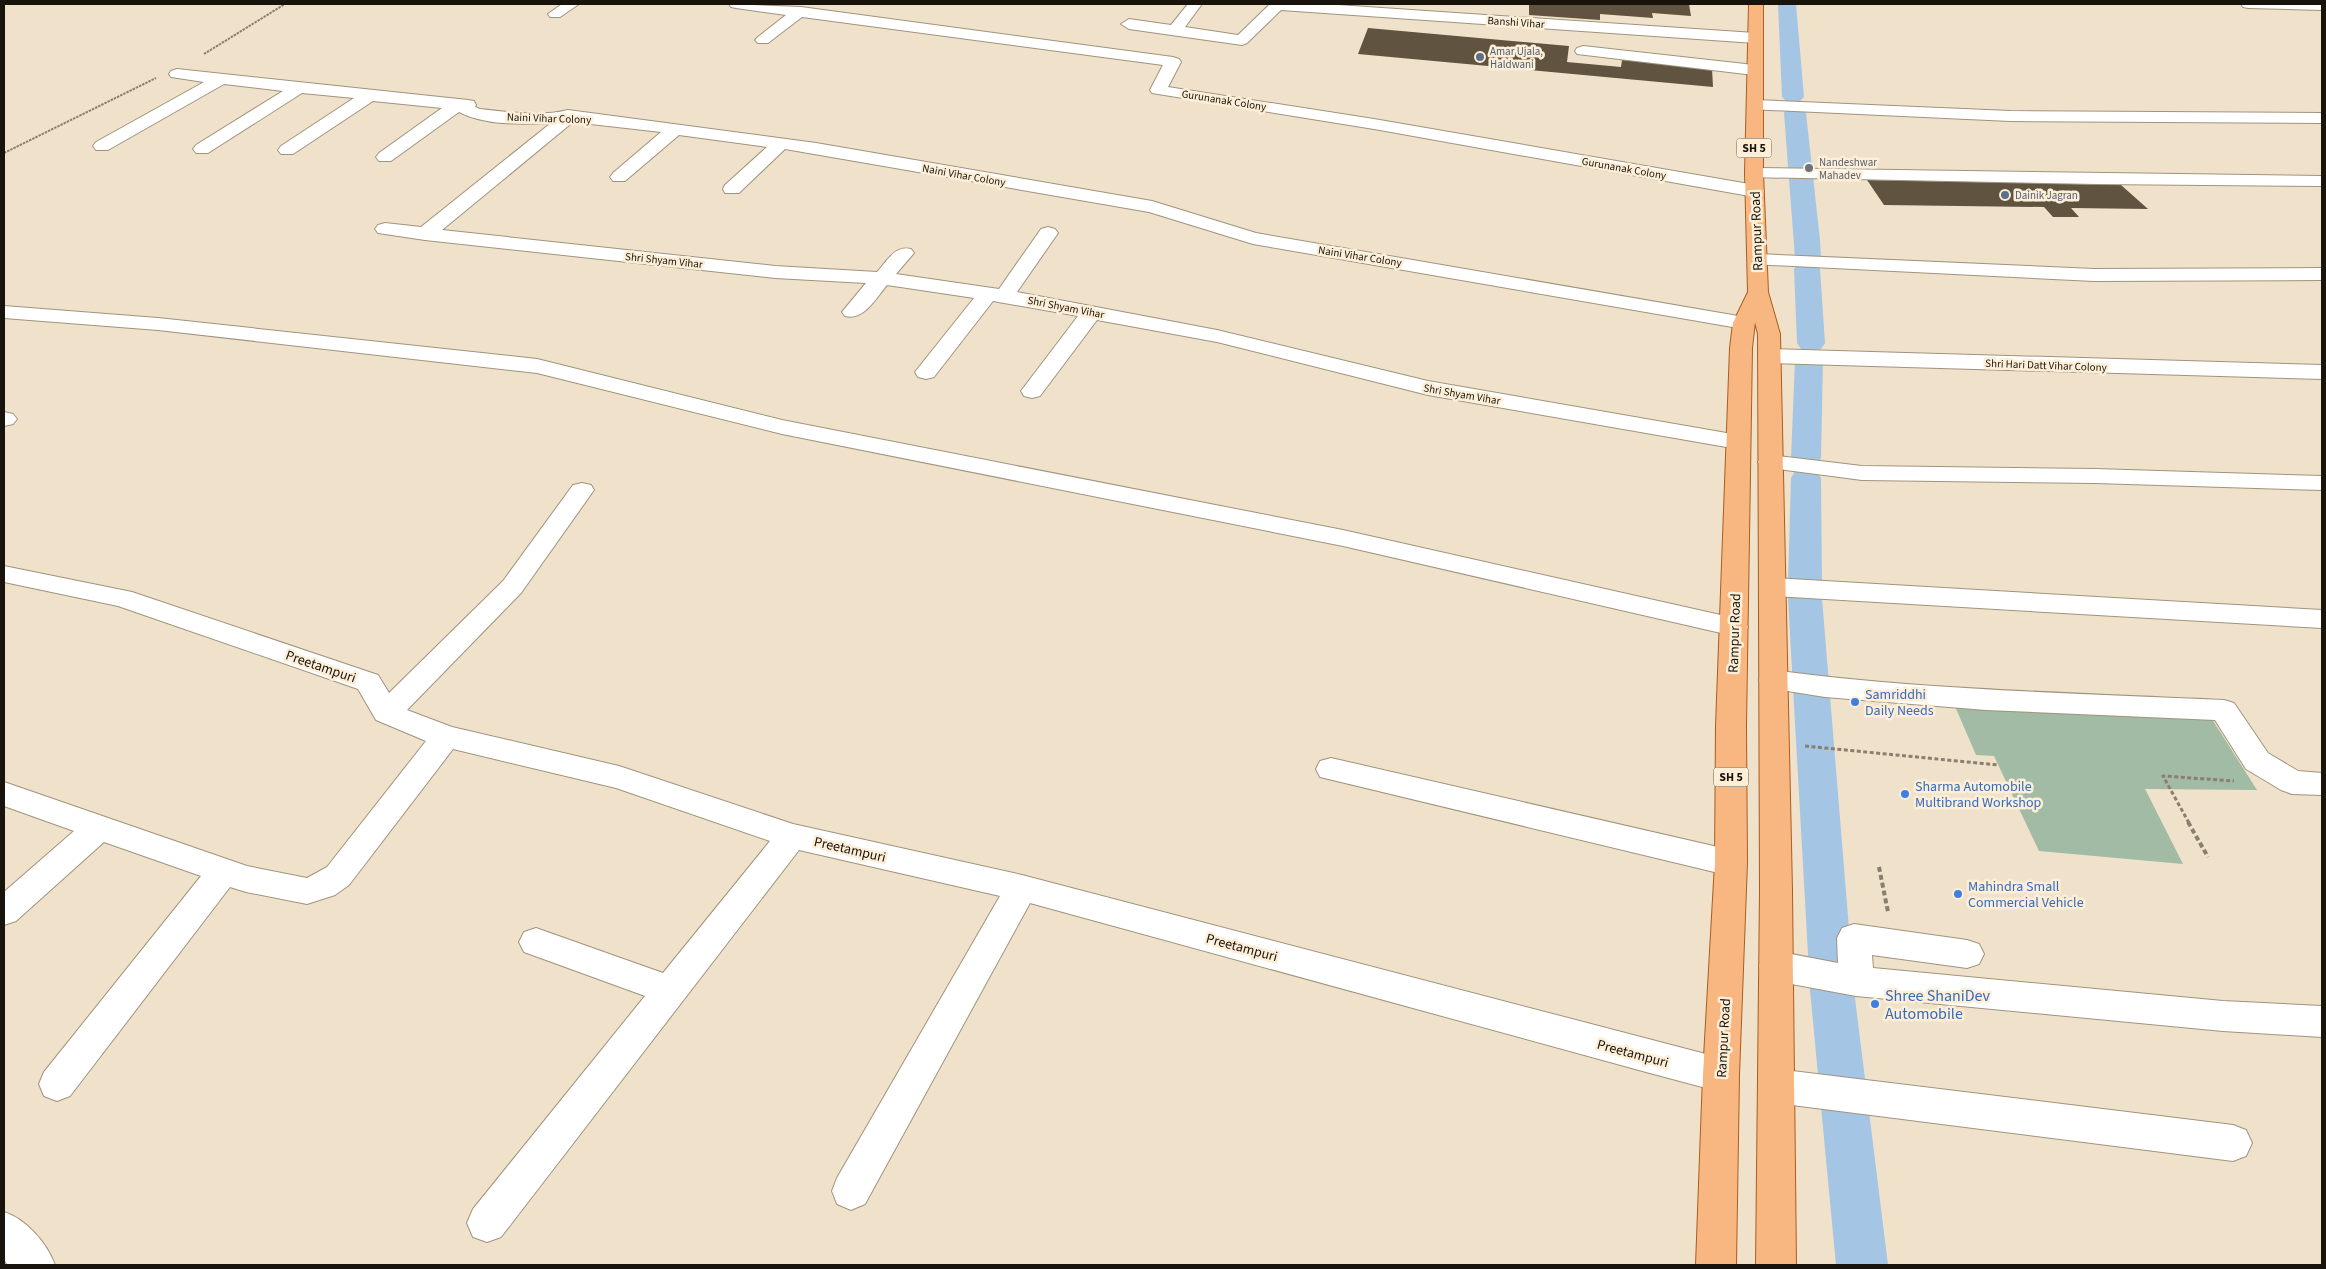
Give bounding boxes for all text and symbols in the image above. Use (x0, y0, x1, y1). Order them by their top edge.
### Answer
street label: Banshi Vihar (1487, 13, 1545, 32)
place label: Amar Ujala, Haldwani (1490, 44, 1543, 72)
marker: Amar Ujala, Haldwani (1474, 51, 1486, 63)
street label: Gurunanak Colony (1181, 86, 1267, 115)
street label: Naini Vihar Colony (507, 110, 591, 127)
road number: SH 5 (1736, 138, 1772, 158)
street label: Gurunanak Colony (1581, 154, 1667, 183)
place label: Nandeshwar Mahadev (1819, 155, 1877, 183)
street label: Naini Vihar Colony (921, 161, 1007, 190)
marker: Nandeshwar Mahadev (1803, 162, 1815, 174)
place label: Dainik Jagran (2015, 188, 2078, 203)
marker: Dainik Jagran (1999, 189, 2011, 201)
street label: Rampur Road (1746, 191, 1768, 271)
street label: Naini Vihar Colony (1317, 242, 1403, 271)
street label: Shri Shyam Vihar (624, 249, 704, 272)
street label: Shri Shyam Vihar (1026, 293, 1106, 322)
street label: Shri Hari Datt Vihar Colony (1985, 356, 2107, 375)
street label: Shri Shyam Vihar (1422, 380, 1502, 409)
street label: Rampur Road (1724, 593, 1746, 673)
street label: Preetampuri (283, 646, 359, 688)
place label: Samriddhi Daily Needs (1865, 685, 1934, 721)
marker: Samriddhi Daily Needs (1849, 696, 1861, 708)
road number: SH 5 (1714, 768, 1748, 786)
place label: Sharma Automobile Multibrand Workshop (1915, 777, 2042, 813)
marker: Sharma Automobile Multibrand Workshop (1899, 788, 1911, 800)
street label: Preetampuri (812, 832, 888, 868)
place label: Mahindra Small Commercial Vehicle (1968, 877, 2084, 913)
marker: Mahindra Small Commercial Vehicle (1952, 888, 1964, 900)
street label: Preetampuri (1204, 929, 1280, 967)
place label: Shree ShaniDev Automobile (1885, 985, 1991, 1025)
street label: Rampur Road (1712, 998, 1736, 1078)
marker: Shree ShaniDev Automobile (1869, 998, 1881, 1010)
street label: Preetampuri (1595, 1035, 1671, 1073)

